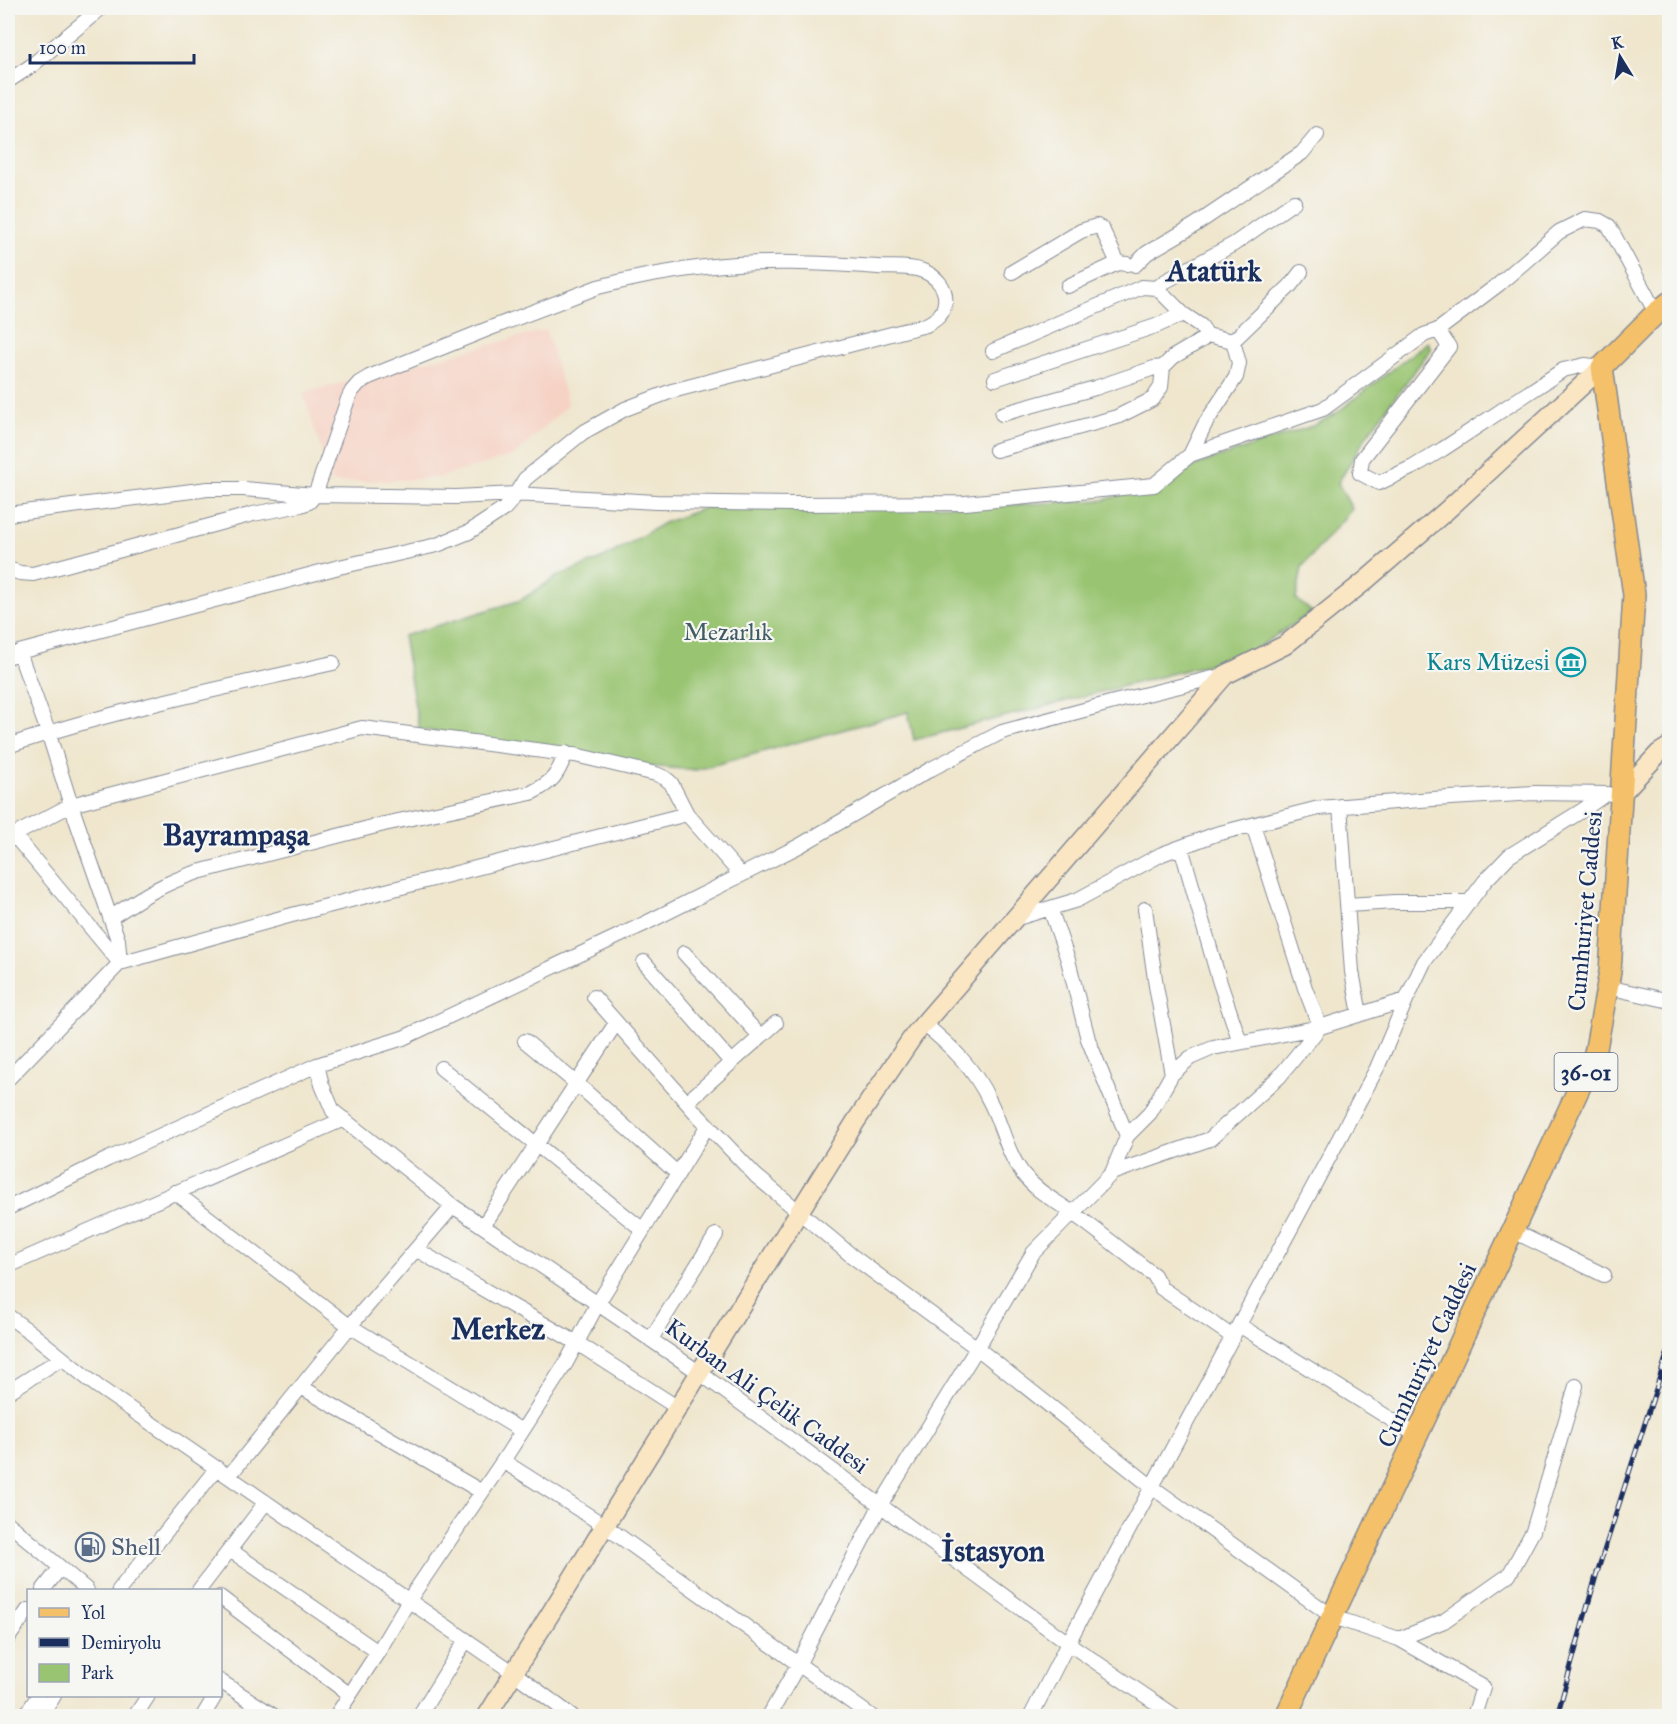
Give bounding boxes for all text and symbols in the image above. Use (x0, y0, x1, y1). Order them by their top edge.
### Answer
scale bar (30, 27, 194, 65)
north arrow (1590, 27, 1650, 87)
text: K (1610, 32, 1625, 53)
text: 100 m (39, 37, 86, 59)
district label: Atatürk (1165, 253, 1262, 289)
park label: Mezarlık (684, 617, 773, 647)
museum icon: Kars Müzesi̇ (1555, 646, 1587, 678)
place label: Kars Müzesi̇ (1426, 647, 1550, 677)
street label: Cumhuriyet Caddesi (1561, 809, 1609, 1012)
district label: Bayrampaşa (163, 817, 311, 854)
road number: 36-01 (1554, 1053, 1618, 1091)
street label: Cumhuriyet Caddesi (1371, 1257, 1483, 1452)
district label: Merkez (451, 1311, 545, 1347)
street label: Kurban Ali Çelik Caddesi (659, 1312, 875, 1480)
fuel station icon: Shell (74, 1531, 106, 1563)
place label: Shell (111, 1532, 162, 1562)
district label: İstasyon (941, 1532, 1045, 1569)
legend (27, 1589, 222, 1697)
text: Yol (81, 1602, 105, 1624)
text: Demiryolu (81, 1632, 162, 1654)
text: Park (81, 1662, 114, 1684)

